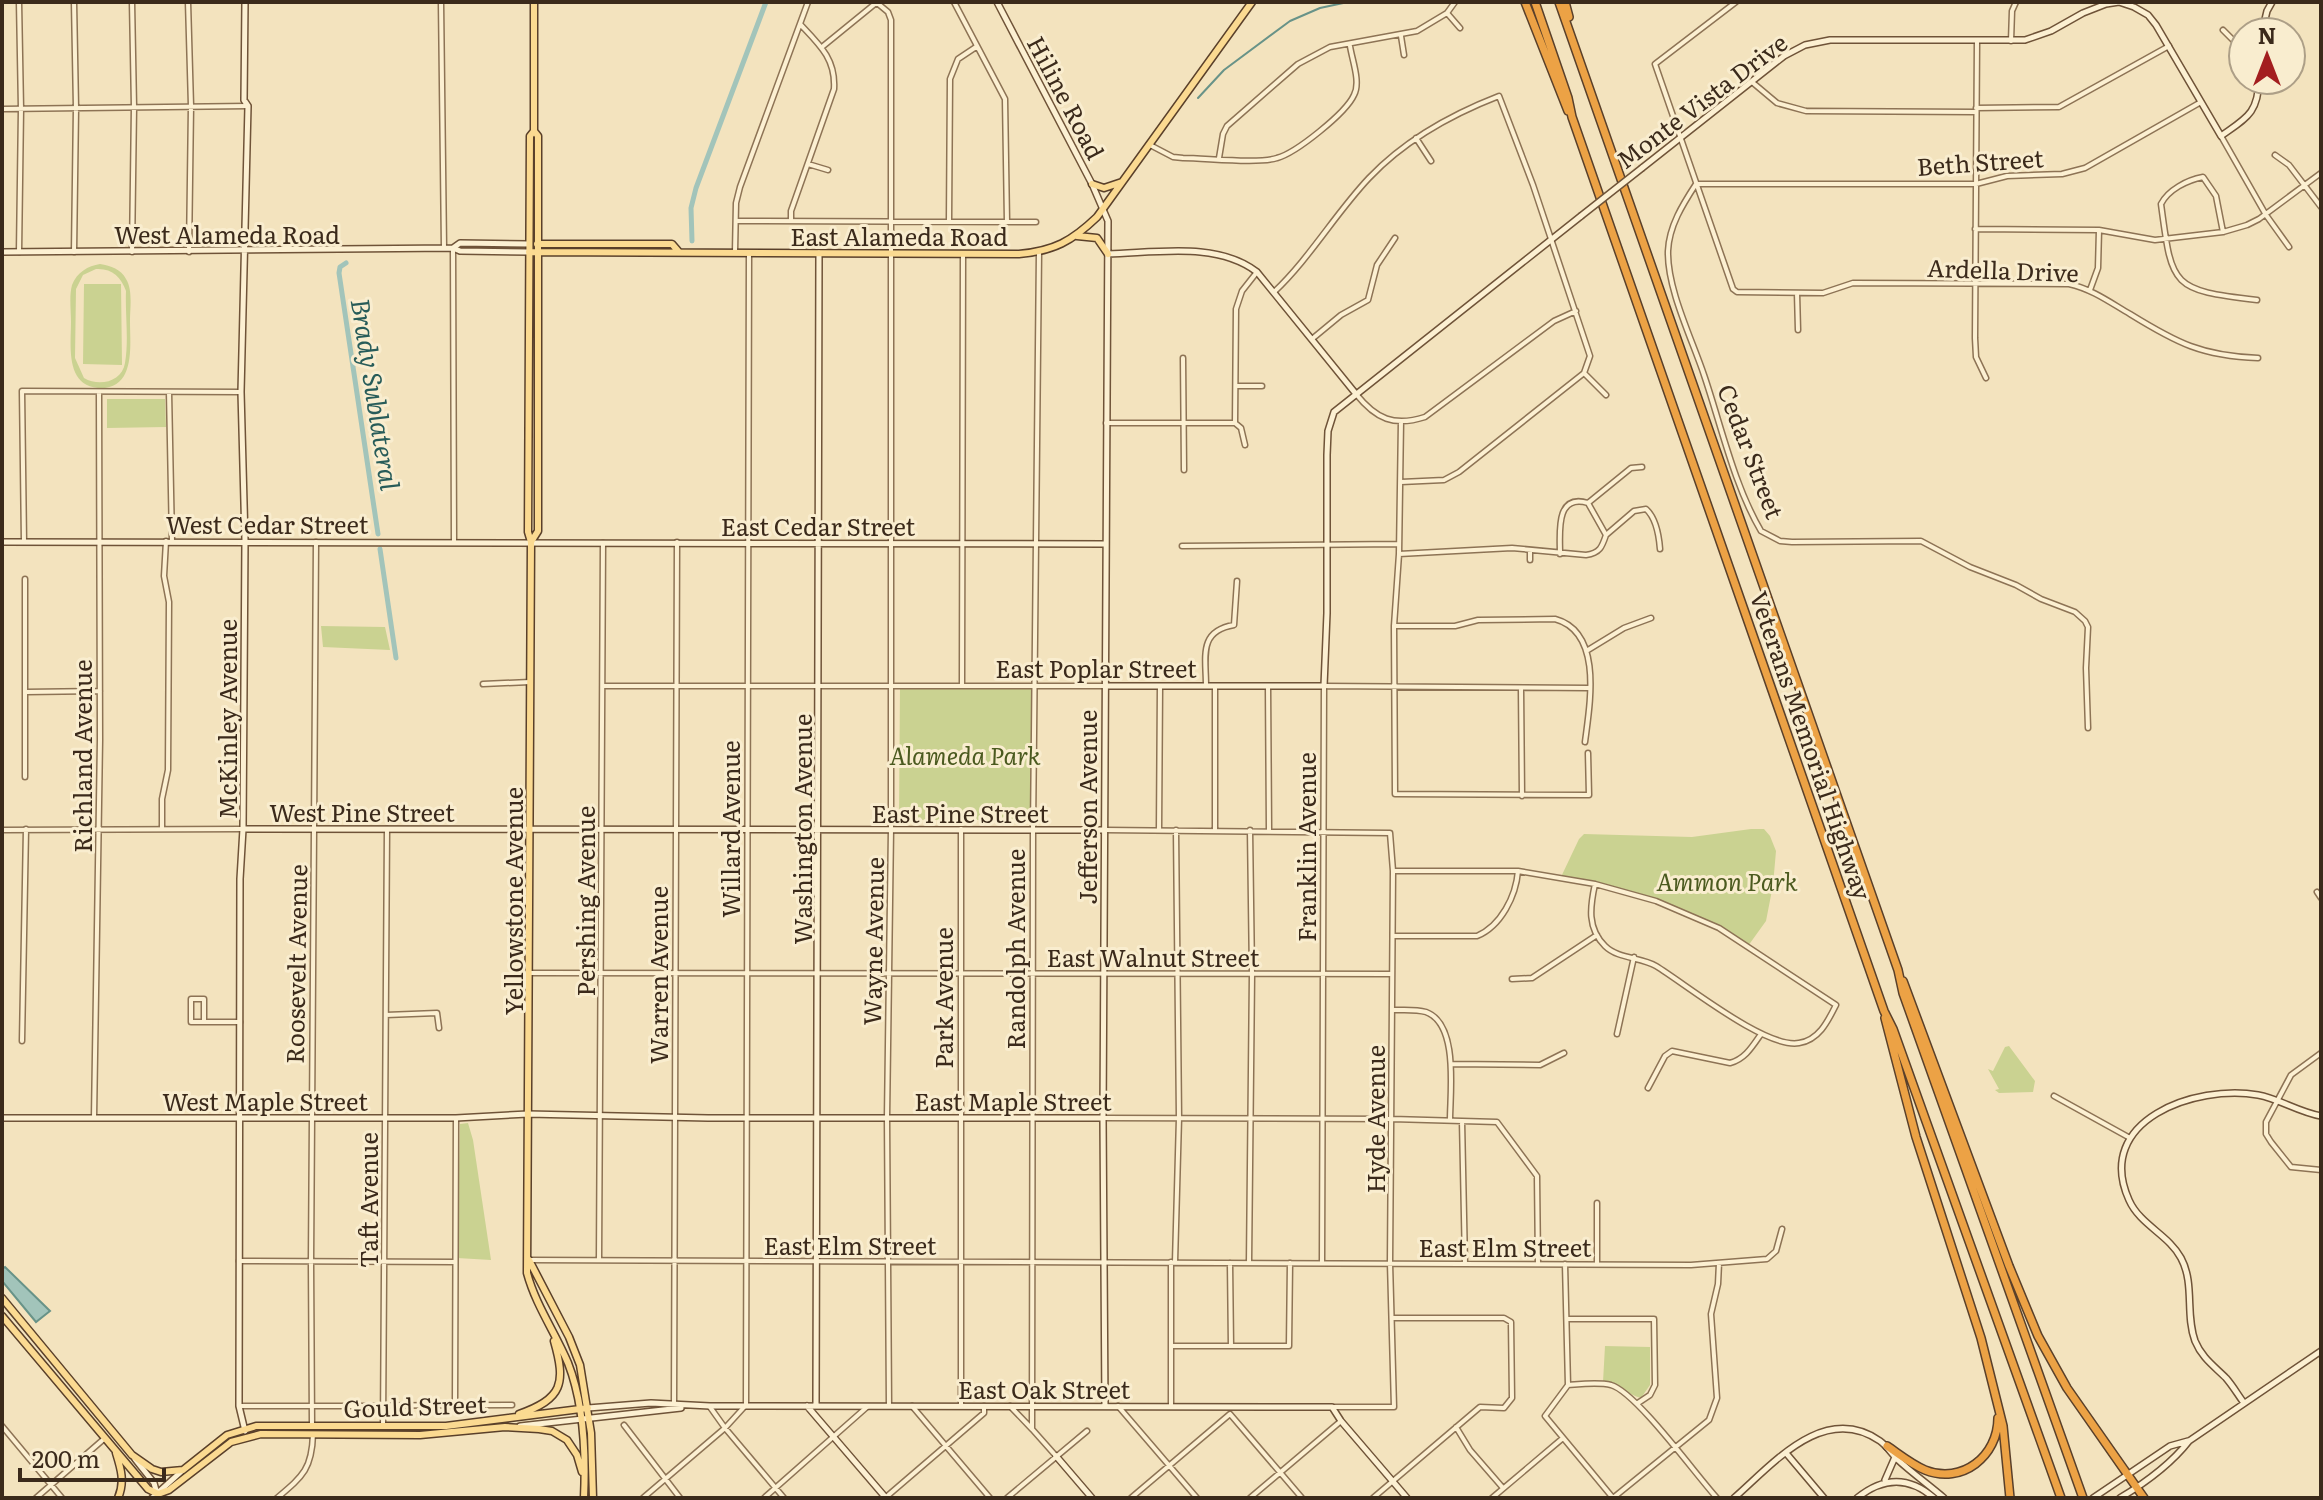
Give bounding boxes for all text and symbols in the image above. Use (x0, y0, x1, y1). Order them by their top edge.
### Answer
north arrow (2227, 16, 2307, 96)
text: N (2258, 18, 2276, 51)
street label: Monte Vista Drive (1608, 24, 1794, 176)
street label: Hiline Road (1020, 29, 1114, 165)
street label: Beth Street (1915, 139, 2045, 183)
street label: West Alameda Road (114, 216, 340, 251)
street label: East Alameda Road (790, 218, 1008, 253)
street label: Ardella Drive (1927, 249, 2079, 289)
water label: Brady Sublateral (343, 295, 412, 493)
street label: Cedar Street (1710, 379, 1794, 524)
street label: West Cedar Street (166, 506, 369, 541)
street label: East Cedar Street (721, 508, 916, 543)
street label: Veterans Memorial Highway (1743, 586, 1881, 904)
street label: McKinley Avenue (209, 619, 244, 819)
street label: East Poplar Street (995, 650, 1197, 685)
street label: Richland Avenue (64, 659, 99, 853)
street label: Jefferson Avenue (1069, 709, 1104, 905)
street label: Washington Avenue (784, 714, 819, 944)
park label: Alameda Park (889, 737, 1041, 772)
street label: Willard Avenue (712, 740, 747, 918)
street label: Franklin Avenue (1288, 752, 1323, 942)
street label: Yellowstone Avenue (495, 787, 530, 1015)
street label: West Pine Street (269, 794, 455, 829)
street label: East Pine Street (871, 795, 1049, 830)
street label: Pershing Avenue (567, 805, 602, 997)
street label: Randolph Avenue (997, 849, 1032, 1049)
street label: Wayne Avenue (853, 856, 891, 1026)
park label: Ammon Park (1656, 863, 1799, 898)
street label: Roosevelt Avenue (276, 864, 314, 1064)
street label: Warren Avenue (640, 886, 675, 1064)
street label: Park Avenue (925, 927, 960, 1069)
street label: East Walnut Street (1047, 939, 1260, 974)
street label: Hyde Avenue (1357, 1045, 1392, 1193)
street label: West Maple Street (162, 1083, 368, 1118)
street label: East Maple Street (914, 1083, 1112, 1118)
street label: Taft Avenue (350, 1132, 385, 1268)
street label: East Elm Street (764, 1227, 937, 1262)
street label: East Elm Street (1419, 1229, 1592, 1264)
street label: East Oak Street (958, 1371, 1130, 1406)
street label: Gould Street (343, 1385, 487, 1425)
scale bar (20, 1432, 164, 1482)
text: 200 m (32, 1440, 100, 1475)

